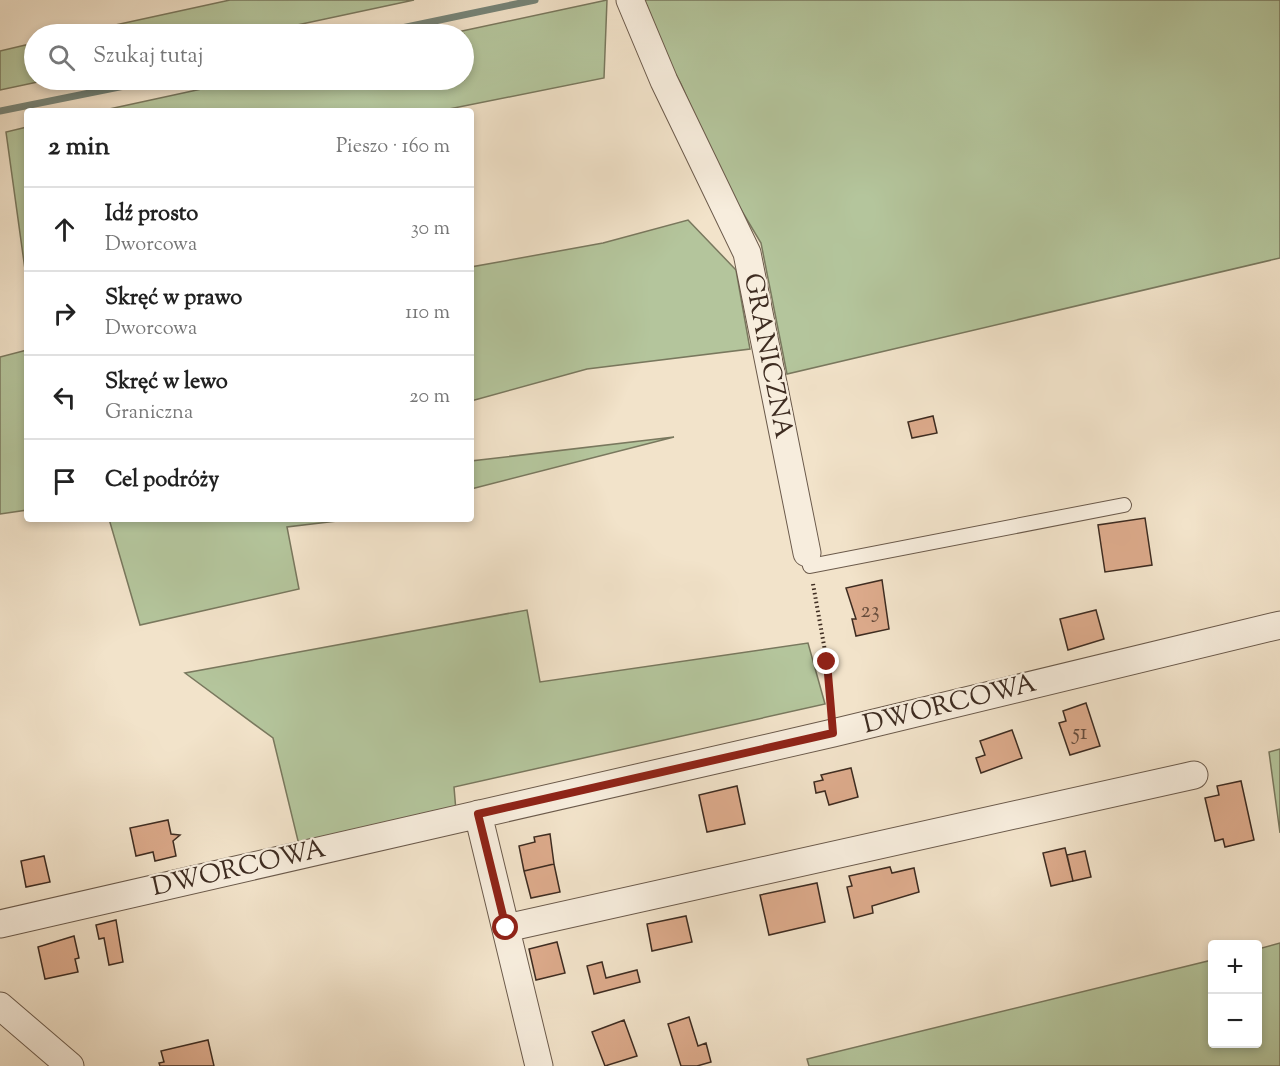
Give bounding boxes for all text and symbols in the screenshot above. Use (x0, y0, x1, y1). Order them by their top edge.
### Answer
search box (24, 24, 474, 90)
icon: search (45, 41, 78, 74)
text: Szukaj tutaj (93, 41, 204, 73)
text: 2 min (48, 129, 110, 166)
text: Pieszo · 160 m (336, 133, 450, 162)
text: Idź prosto (105, 199, 198, 231)
icon: ahead (48, 213, 81, 246)
text: 30 m (411, 215, 450, 244)
text: Dworcowa (105, 231, 197, 260)
street label: GRANICZNA (733, 270, 801, 442)
text: Skręć w prawo (105, 283, 242, 315)
icon: right (48, 297, 81, 330)
text: 110 m (405, 299, 450, 328)
text: Dworcowa (105, 315, 197, 344)
text: Skręć w lewo (105, 367, 228, 399)
icon: left (48, 381, 81, 414)
text: 20 m (409, 383, 450, 412)
text: Graniczna (105, 399, 193, 428)
icon: arrive (48, 465, 81, 498)
text: Cel podróży (105, 465, 219, 497)
house number: 23 (860, 596, 880, 628)
route end (813, 648, 839, 674)
street label: DWORCOWA (860, 666, 1040, 744)
house number: 51 (1070, 718, 1088, 750)
street label: DWORCOWA (148, 831, 330, 907)
route start (492, 914, 518, 940)
map controls (1208, 940, 1262, 1048)
button: + (1208, 940, 1262, 994)
button: − (1208, 994, 1262, 1048)

